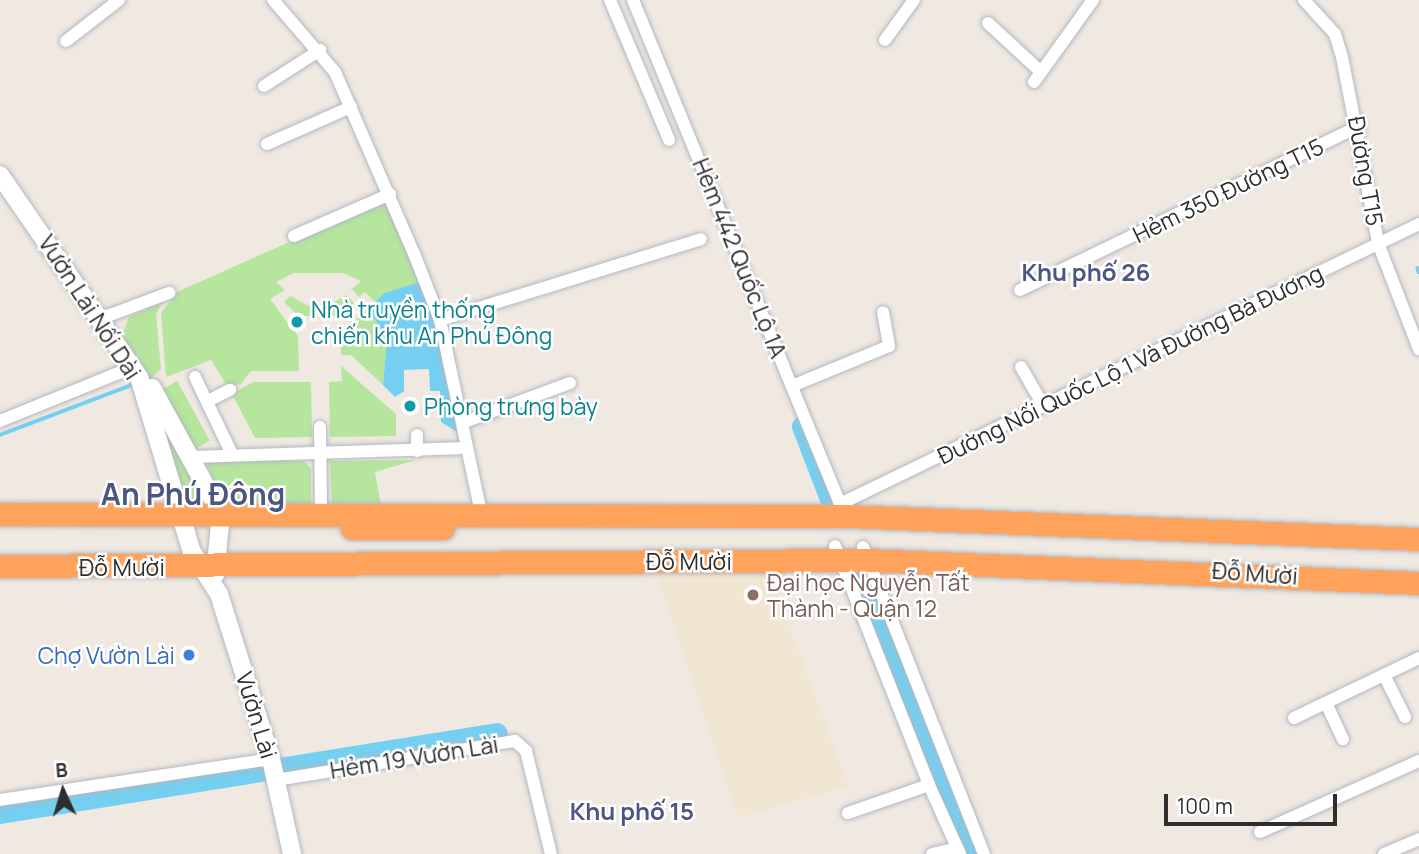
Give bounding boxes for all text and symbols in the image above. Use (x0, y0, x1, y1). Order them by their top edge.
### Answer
street label: Đường T15 (1343, 114, 1389, 228)
street label: Hẻm 350 Đường T15 (1128, 132, 1328, 248)
street label: Hẻm 442 Quốc Lộ 1A (687, 154, 793, 362)
street label: Vườn Lài Nối Dài (33, 230, 147, 384)
street label: Đường Nối Quốc Lộ 1 Và Đường Bà Đương (933, 258, 1327, 470)
district label: Khu phố 26 (1022, 258, 1150, 286)
place label: Nhà truyền thống chiến khu An Phú Đông (311, 295, 552, 349)
marker: Nhà truyền thống chiến khu An Phú Đông (289, 314, 305, 330)
place label: Phòng trưng bày (424, 392, 598, 420)
marker: Phòng trưng bày (402, 398, 418, 414)
district label: An Phú Đông (101, 476, 285, 512)
street label: Đỗ Mười (646, 547, 732, 575)
street label: Đỗ Mười (79, 553, 165, 581)
street label: Đỗ Mười (1211, 556, 1299, 590)
place label: Đại học Nguyễn Tất Thành - Quận 12 (767, 568, 970, 622)
marker: Đại học Nguyễn Tất Thành - Quận 12 (745, 587, 761, 603)
place label: Chợ Vườn Lài (38, 641, 175, 669)
marker: Chợ Vườn Lài (181, 647, 197, 663)
street label: Vườn Lài (231, 668, 283, 762)
street label: Hẻm 19 Vườn Lài (328, 730, 500, 784)
north arrow (28, 756, 98, 826)
text: B (55, 757, 68, 783)
scale bar (1167, 780, 1340, 824)
text: 100 m (1177, 792, 1233, 820)
district label: Khu phố 15 (570, 797, 694, 825)

